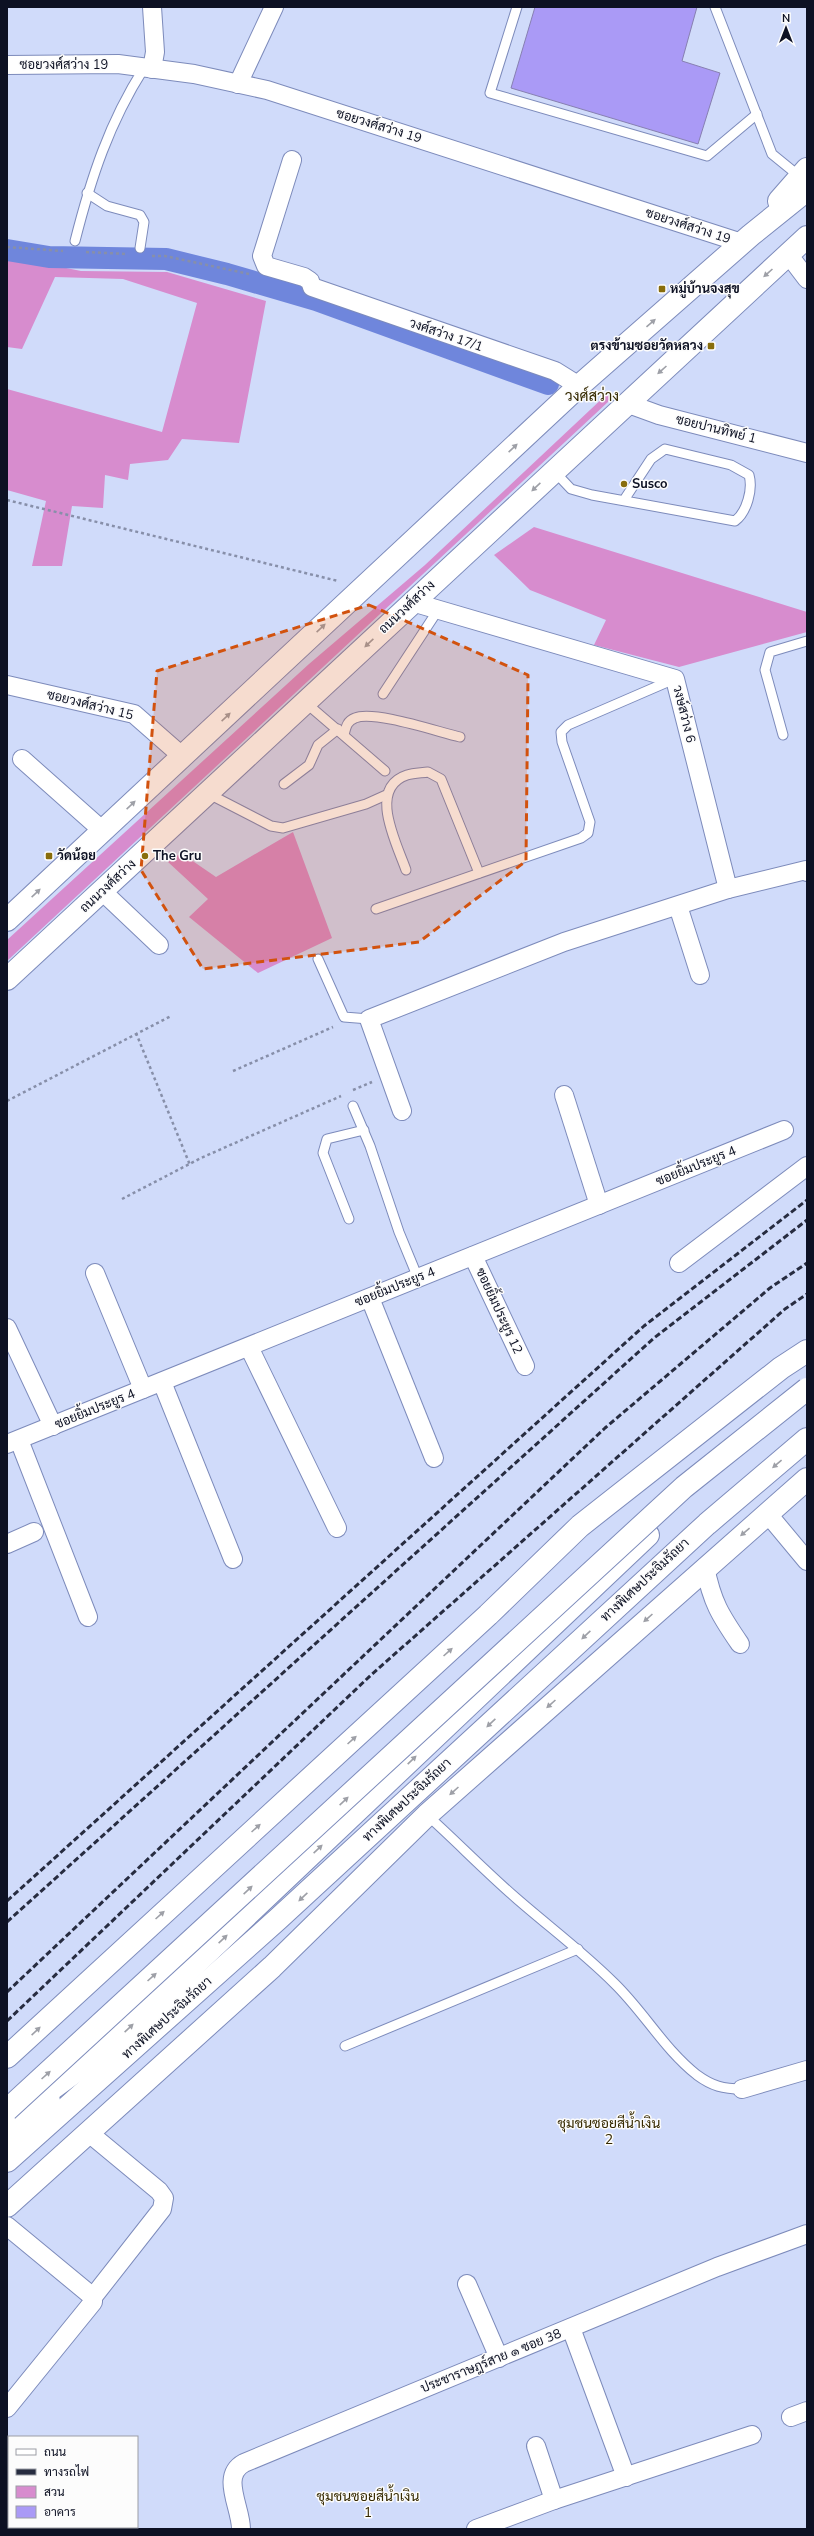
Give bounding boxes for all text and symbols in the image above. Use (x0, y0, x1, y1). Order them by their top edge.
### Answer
north arrow (766, 8, 806, 48)
text: N (782, 11, 790, 26)
street label: ซอยวงศ์สว่าง 19 (20, 55, 108, 74)
street label: ซอยวงศ์สว่าง 19 (334, 103, 424, 148)
street label: ซอยวงศ์สว่าง 19 (643, 203, 733, 248)
one-way arrow (763, 268, 773, 277)
place label: หมู่บ้านจงสุข (670, 280, 740, 299)
marker: หมู่บ้านจงสุข (657, 284, 667, 294)
street label: วงศ์สว่าง 17/1 (407, 313, 486, 356)
one-way arrow (646, 319, 655, 328)
place label: ตรงข้ามซอยวัดหลวง (591, 337, 703, 355)
marker: ตรงข้ามซอยวัดหลวง (706, 341, 716, 351)
one-way arrow (657, 365, 667, 375)
district label: วงศ์สว่าง (565, 386, 619, 406)
street label: ซอยปานทิพย์ 1 (674, 409, 759, 448)
one-way arrow (508, 443, 518, 453)
place label: Susco (632, 475, 668, 493)
marker: Susco (619, 479, 629, 489)
one-way arrow (531, 482, 541, 492)
street label: ถนนวงศ์สว่าง (374, 576, 439, 638)
one-way arrow (316, 623, 326, 633)
one-way arrow (364, 638, 374, 647)
street label: วงษ์สว่าง 6 (668, 683, 701, 745)
street label: ซอยวงศ์สว่าง 15 (45, 685, 136, 725)
one-way arrow (221, 712, 231, 721)
one-way arrow (126, 801, 136, 810)
place label: วัดน้อย (57, 847, 96, 865)
place label: The Gru (153, 847, 201, 865)
marker: วัดน้อย (44, 851, 54, 861)
marker: The Gru (140, 851, 150, 861)
street label: ถนนวงศ์สว่าง (75, 855, 140, 917)
one-way arrow (31, 889, 41, 898)
street label: ซอยยิ้มประยูร 4 (652, 1138, 739, 1190)
street label: ซอยยิ้มประยูร 4 (351, 1259, 438, 1311)
street label: ซอยยิ้มประยูร 12 (471, 1264, 530, 1357)
street label: ซอยยิ้มประยูร 4 (51, 1381, 138, 1433)
one-way arrow (772, 1460, 783, 1469)
one-way arrow (740, 1527, 751, 1536)
street label: ทางพิเศษประจิมรัถยา (597, 1534, 693, 1626)
one-way arrow (643, 1613, 653, 1623)
one-way arrow (581, 1630, 591, 1640)
one-way arrow (443, 1648, 452, 1657)
one-way arrow (546, 1700, 556, 1709)
one-way arrow (486, 1718, 496, 1728)
one-way arrow (347, 1736, 356, 1745)
street label: ทางพิเศษประจิมรัถยา (359, 1754, 455, 1846)
one-way arrow (407, 1755, 417, 1765)
one-way arrow (449, 1786, 459, 1796)
one-way arrow (339, 1797, 349, 1806)
one-way arrow (250, 1823, 261, 1832)
one-way arrow (313, 1845, 323, 1854)
one-way arrow (243, 1885, 253, 1894)
one-way arrow (298, 1892, 308, 1901)
one-way arrow (154, 1911, 165, 1920)
one-way arrow (219, 1935, 228, 1944)
street label: ทางพิเศษประจิมรัถยา (118, 1973, 216, 2063)
one-way arrow (147, 1973, 157, 1982)
one-way arrow (124, 2023, 134, 2033)
one-way arrow (30, 2026, 41, 2035)
one-way arrow (41, 2070, 51, 2079)
district label: ชุมชนซอยสีน้ำเงิน 2 (558, 2111, 660, 2149)
street label: ประชาราษฎร์สาย ๑ ซอย 38 (418, 2323, 564, 2398)
legend (8, 2436, 138, 2528)
text: ถนน (44, 2444, 67, 2460)
text: ทางรถไฟ (44, 2464, 89, 2480)
text: สวน (44, 2484, 65, 2500)
district label: ชุมชนซอยสีน้ำเงิน 1 (317, 2484, 419, 2522)
text: อาคาร (44, 2504, 76, 2520)

